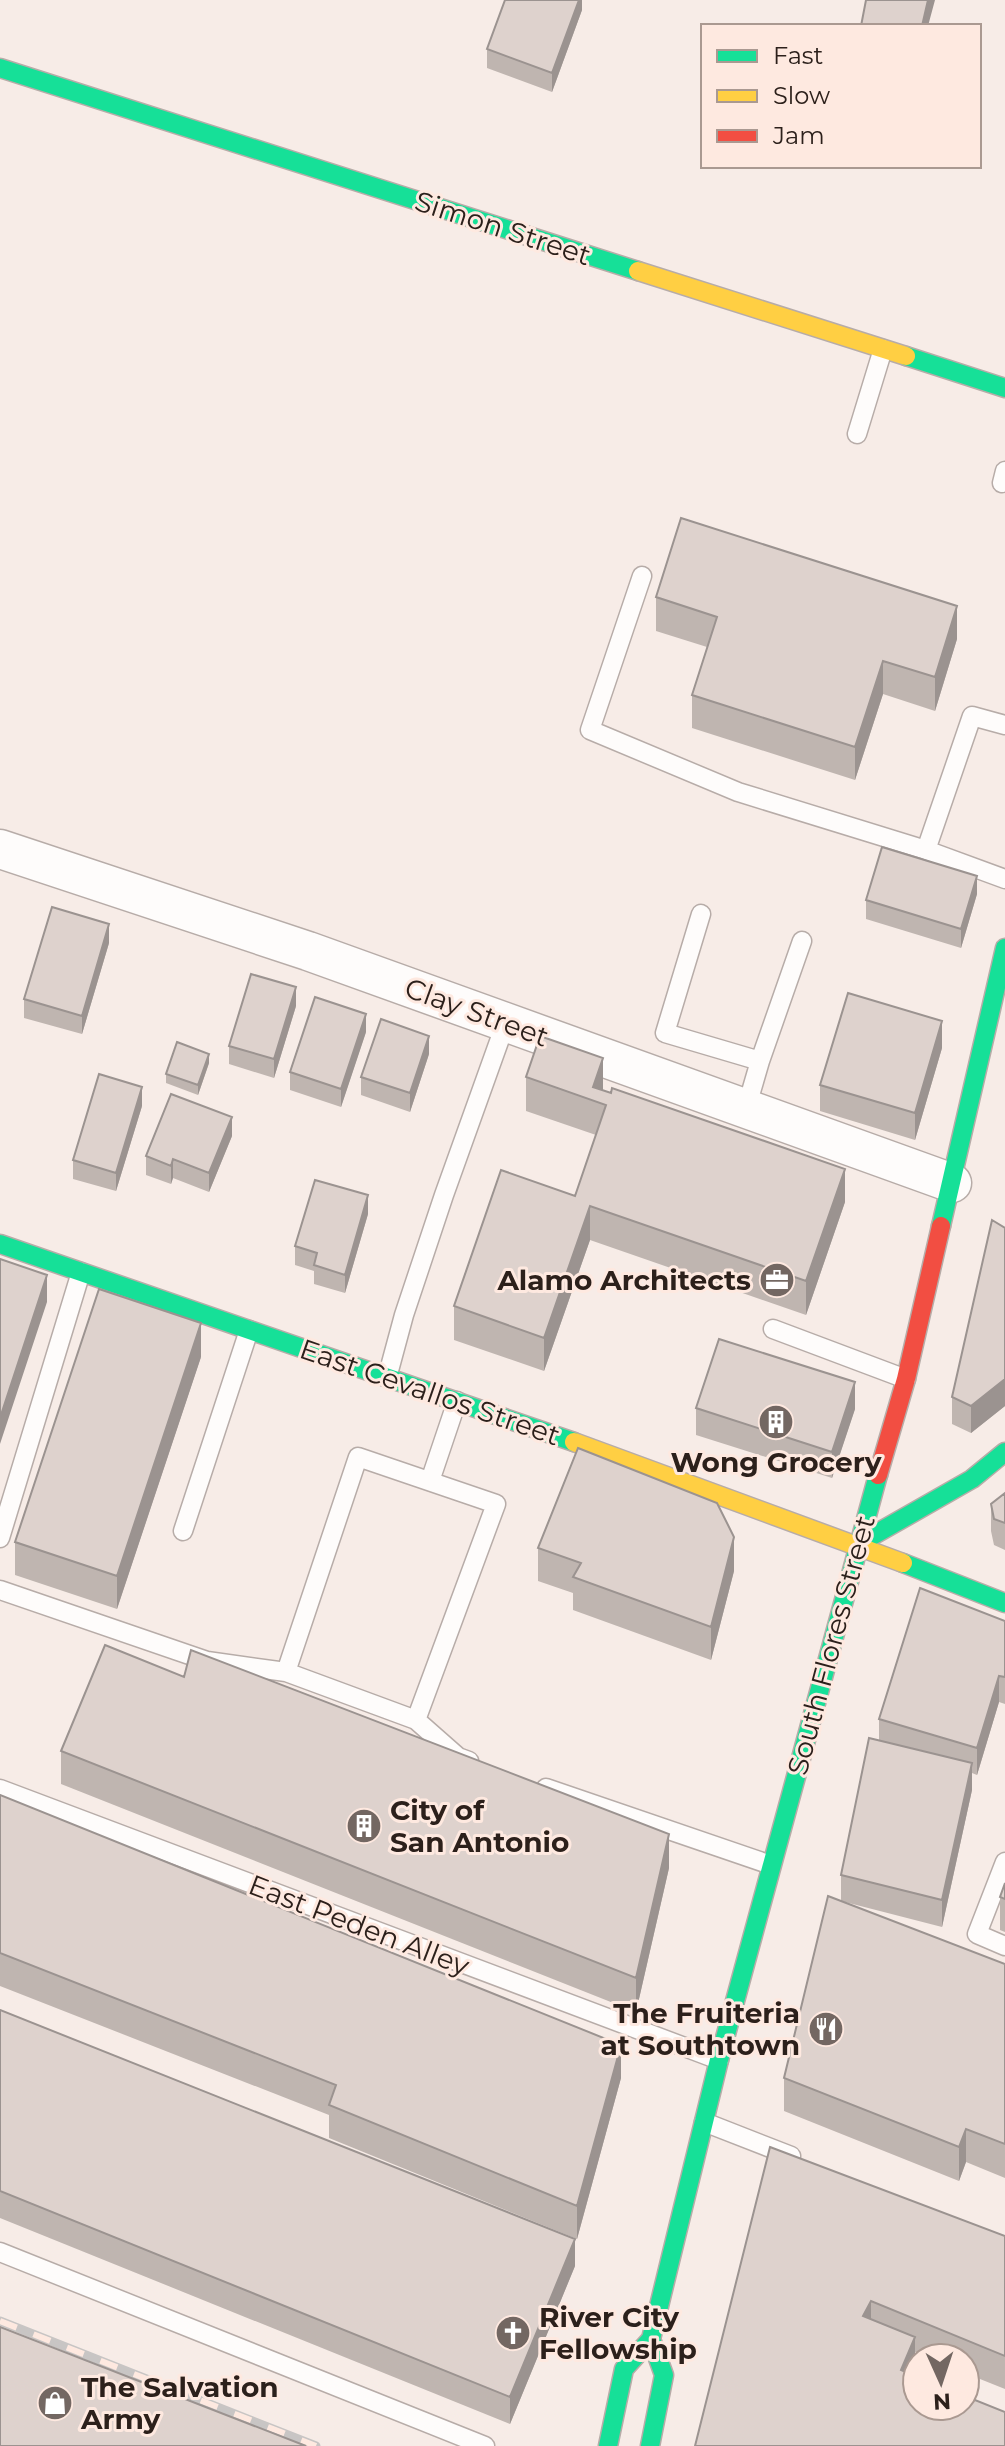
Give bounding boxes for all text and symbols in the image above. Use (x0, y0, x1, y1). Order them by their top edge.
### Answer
legend (701, 24, 981, 168)
text: Fast (773, 41, 824, 70)
text: Slow (773, 81, 830, 110)
text: Jam (772, 121, 825, 150)
street label: Simon Street (411, 184, 595, 272)
street label: Clay Street (400, 970, 554, 1054)
office icon: Alamo Architects (758, 1261, 796, 1299)
place label: Alamo Architects (496, 1263, 751, 1297)
street label: East Cevallos Street (296, 1332, 564, 1452)
building icon: Wong Grocery (757, 1403, 795, 1441)
place label: Wong Grocery (671, 1445, 882, 1479)
street label: South Flores Street (780, 1511, 882, 1779)
place label: City of San Antonio (390, 1793, 569, 1859)
building icon: City of San Antonio (345, 1807, 383, 1845)
street label: East Peden Alley (244, 1867, 475, 1983)
place label: The Fruiteria at Southtown (600, 1996, 800, 2062)
restaurant icon: The Fruiteria at Southtown (807, 2010, 845, 2048)
place label: River City Fellowship (539, 2300, 697, 2366)
church icon: River City Fellowship (494, 2314, 532, 2352)
north arrow (901, 2342, 981, 2422)
place label: The Salvation Army (80, 2370, 279, 2436)
shop icon: The Salvation Army (36, 2384, 74, 2422)
text: N (932, 2388, 952, 2415)

